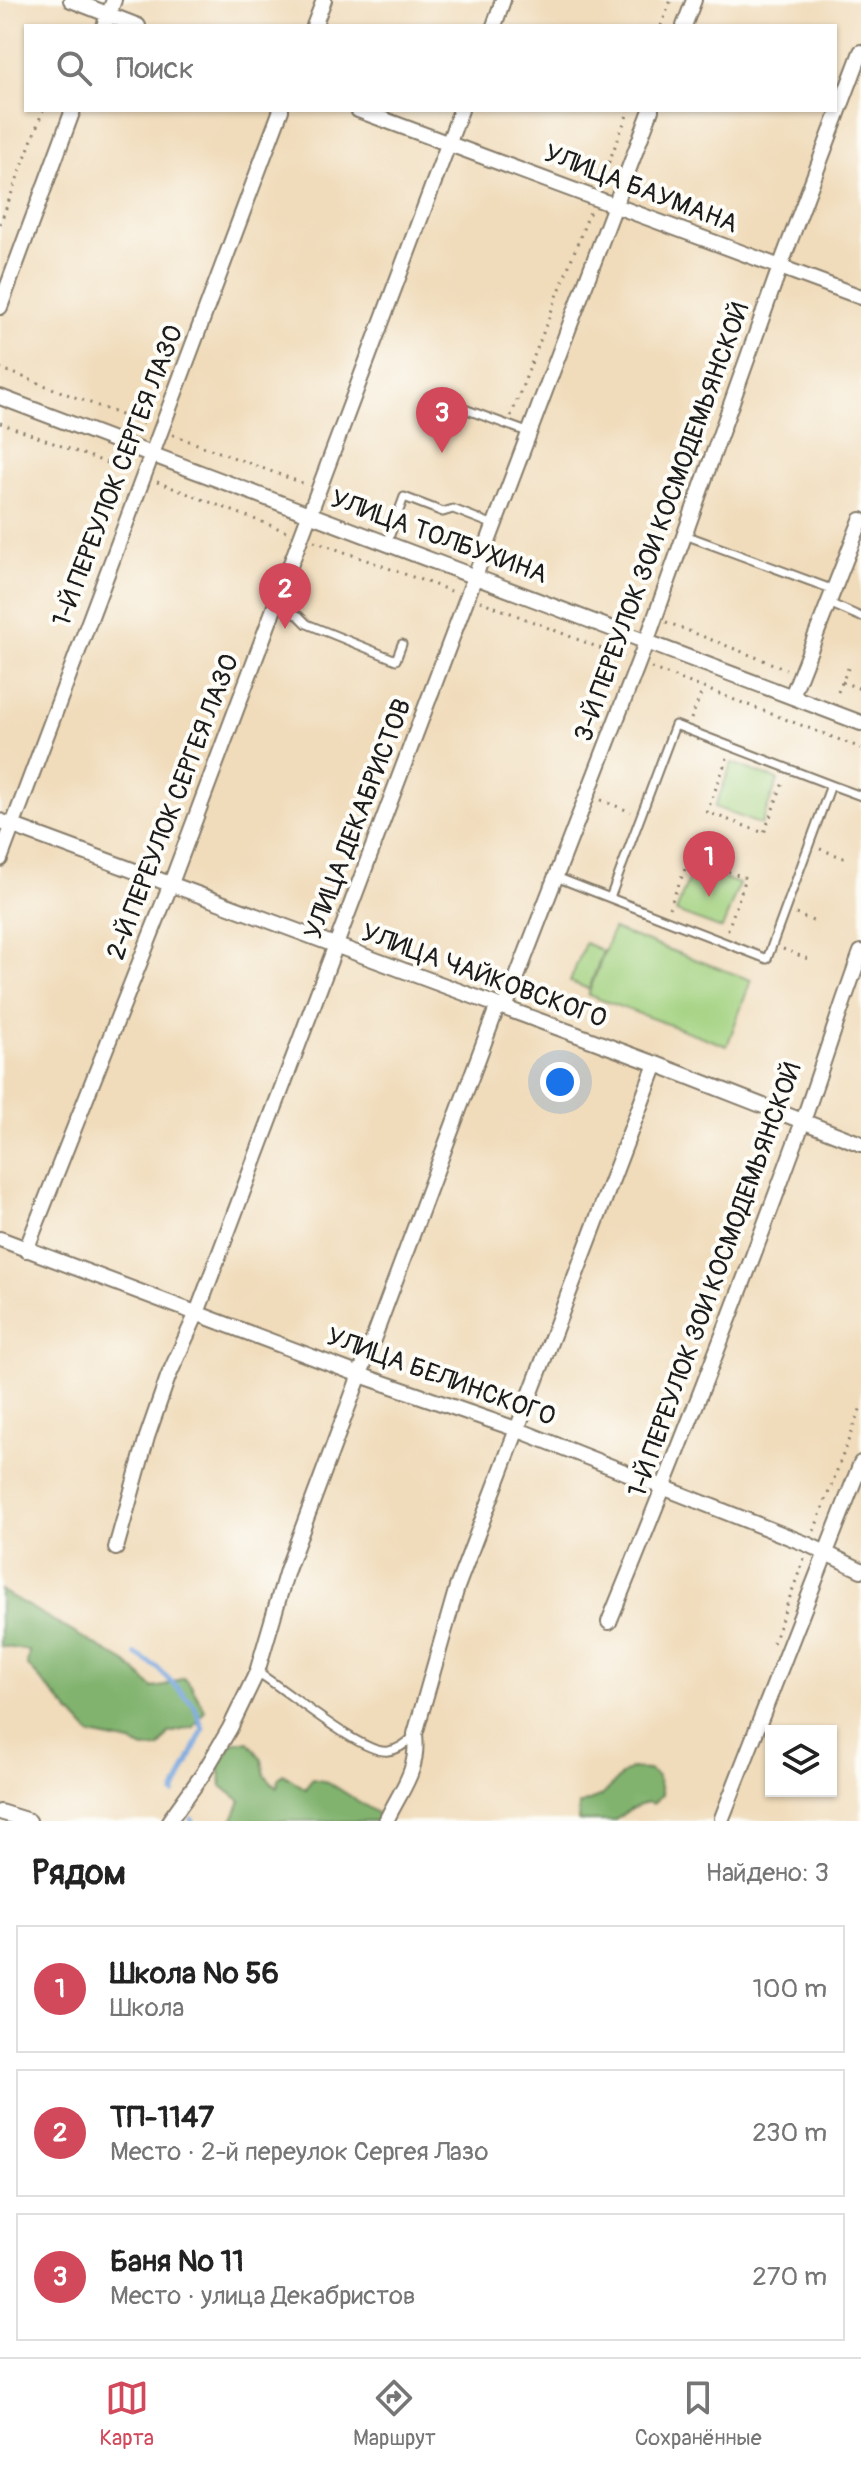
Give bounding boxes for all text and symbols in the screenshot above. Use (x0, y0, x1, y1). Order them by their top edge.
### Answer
search box (24, 24, 837, 112)
icon: search (52, 46, 96, 90)
text: Поиск (116, 50, 194, 87)
street label: УЛИЦА БАУМАНА (540, 137, 742, 241)
street label: 3-Й ПЕРЕУЛОК ЗОИ КОСМОДЕМЬЯНСКОЙ (567, 298, 757, 746)
street label: 1-Й ПЕРЕУЛОК СЕРГЕЯ ЛАЗО (46, 321, 190, 631)
pin: 3 (416, 387, 468, 453)
street label: УЛИЦА ТОЛБУХИНА (326, 483, 552, 591)
pin: 2 (259, 563, 311, 629)
street label: 2-Й ПЕРЕУЛОК СЕРГЕЯ ЛАЗО (100, 650, 246, 964)
street label: УЛИЦА ДЕКАБРИСТОВ (297, 694, 419, 944)
pin: 1 (683, 831, 735, 897)
street label: УЛИЦА ЧАЙКОВСКОГО (357, 917, 611, 1035)
street label: 1-Й ПЕРЕУЛОК ЗОИ КОСМОДЕМЬЯНСКОЙ (621, 1058, 809, 1502)
your location (540, 1062, 580, 1102)
street label: УЛИЦА БЕЛИНСКОГО (322, 1321, 560, 1433)
map controls (765, 1725, 837, 1797)
button: layers (765, 1725, 837, 1797)
text: Рядом (32, 1852, 126, 1895)
text: Найдено: 3 (706, 1857, 829, 1889)
text: Школа № 56 (110, 1955, 279, 1992)
text: 1 (55, 1973, 65, 2005)
text: 100 m (753, 1973, 827, 2005)
text: Школа (110, 1992, 184, 2024)
text: ТП-1147 (110, 2099, 214, 2136)
text: 2 (53, 2117, 67, 2149)
text: 230 m (752, 2117, 827, 2149)
text: Место · 2-й переулок Сергея Лазо (110, 2136, 488, 2168)
text: Баня № 11 (110, 2243, 244, 2280)
text: 3 (53, 2261, 67, 2293)
text: 270 m (752, 2261, 827, 2293)
text: Место · улица Декабристов (110, 2280, 416, 2312)
tab: Карта (99, 2376, 154, 2452)
tab: Маршрут (353, 2376, 436, 2452)
tab: Сохранённые (635, 2376, 762, 2452)

